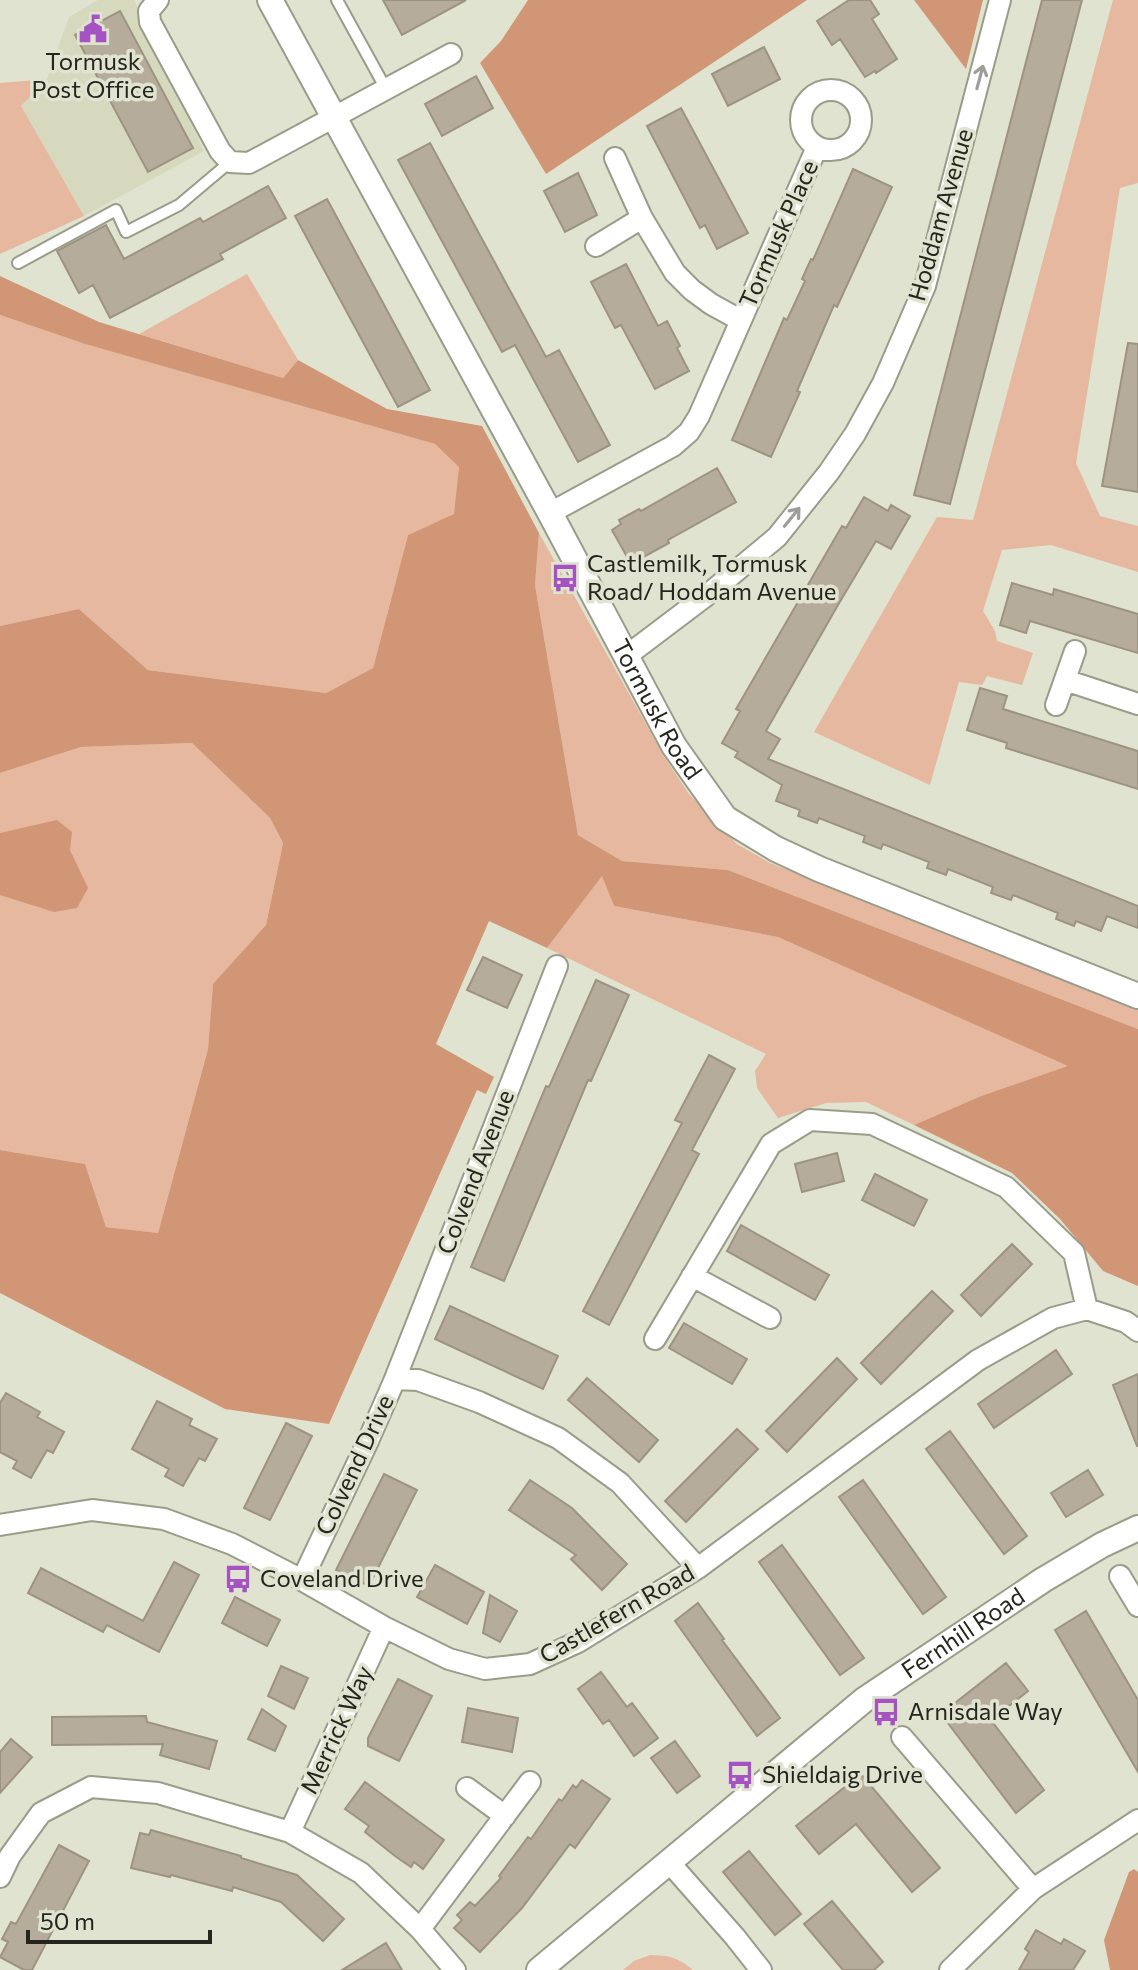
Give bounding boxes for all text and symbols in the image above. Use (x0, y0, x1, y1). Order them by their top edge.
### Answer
public building icon: Tormusk Post Office (78, 14, 108, 44)
place label: Tormusk Post Office (32, 46, 154, 103)
one-way arrow (973, 65, 988, 91)
street label: Hoddam Avenue (901, 125, 978, 304)
street label: Tormusk Place (732, 155, 823, 312)
one-way arrow (783, 507, 801, 528)
place label: Castlemilk, Tormusk Road/ Hoddam Avenue (587, 548, 836, 605)
bus stop icon: Castlemilk, Tormusk Road/ Hoddam Avenue (550, 563, 580, 593)
street label: Tormusk Road (607, 634, 709, 784)
street label: Colvend Avenue (430, 1085, 519, 1258)
street label: Colvend Drive (308, 1390, 399, 1539)
street label: Castlefern Road (534, 1557, 699, 1669)
place label: Coveland Drive (260, 1563, 424, 1592)
bus stop icon: Coveland Drive (223, 1564, 253, 1594)
street label: Fernhill Road (895, 1581, 1030, 1684)
street label: Merrick Way (293, 1661, 378, 1798)
place label: Arnisdale Way (908, 1696, 1063, 1725)
bus stop icon: Arnisdale Way (871, 1697, 901, 1727)
place label: Shieldaig Drive (762, 1759, 923, 1788)
bus stop icon: Shieldaig Drive (725, 1760, 755, 1790)
scale bar (28, 1894, 210, 1944)
text: 50 m (40, 1906, 95, 1935)

